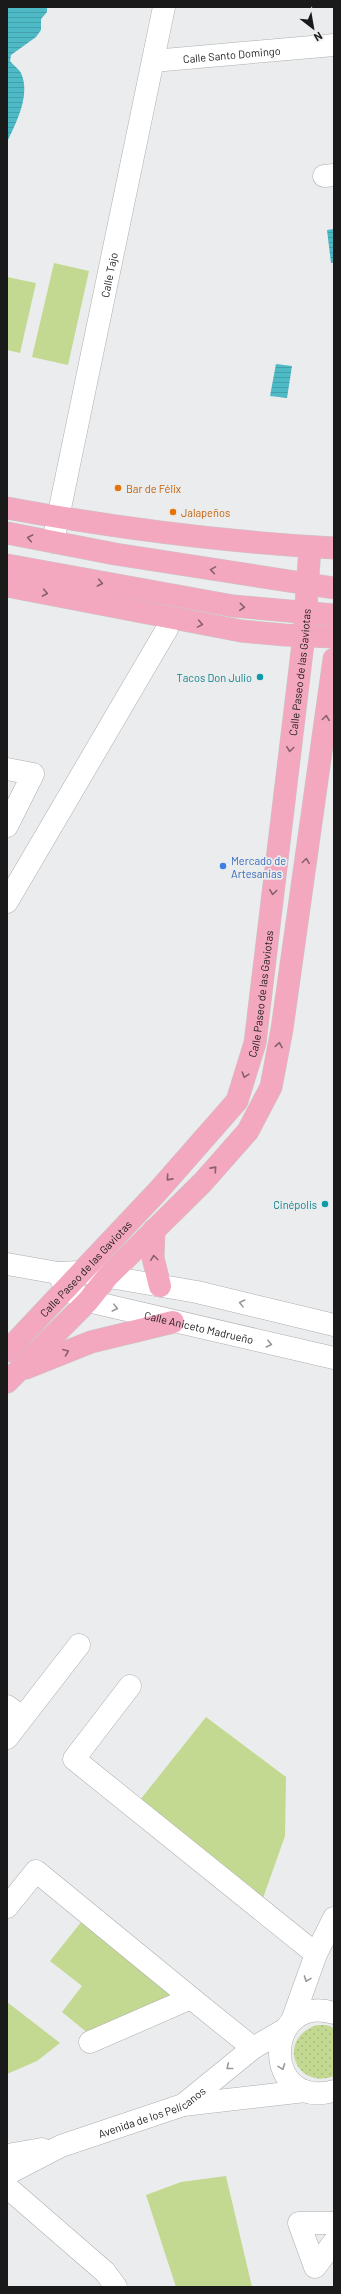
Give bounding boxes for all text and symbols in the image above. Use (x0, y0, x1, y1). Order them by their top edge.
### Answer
north arrow (293, 8, 333, 48)
text: N (312, 30, 325, 44)
street label: Calle Santo Domingo (182, 43, 281, 65)
street label: Calle Tajo (97, 251, 119, 298)
place label: Bar de Félix (126, 482, 181, 495)
marker: Bar de Félix (113, 483, 123, 493)
place label: Jalapeños (181, 506, 230, 519)
marker: Jalapeños (168, 507, 178, 517)
one-way arrow (27, 534, 33, 542)
one-way arrow (210, 566, 216, 574)
one-way arrow (97, 578, 103, 586)
one-way arrow (42, 588, 48, 597)
one-way arrow (239, 602, 245, 611)
street label: Calle Paseo de las Gaviotas (285, 608, 312, 736)
one-way arrow (197, 619, 203, 627)
place label: Tacos Don Julio (177, 671, 252, 684)
marker: Tacos Don Julio (255, 672, 265, 682)
one-way arrow (321, 715, 330, 721)
one-way arrow (286, 746, 295, 752)
place label: Mercado de Artesanias (231, 854, 286, 880)
one-way arrow (301, 858, 310, 864)
marker: Mercado de Artesanias (218, 861, 228, 871)
one-way arrow (269, 889, 278, 895)
street label: Calle Paseo de las Gaviotas (245, 930, 275, 1059)
one-way arrow (274, 1042, 283, 1048)
one-way arrow (241, 1072, 250, 1079)
one-way arrow (209, 1167, 216, 1174)
one-way arrow (166, 1173, 174, 1181)
place label: Cinépolis (273, 1198, 317, 1211)
marker: Cinépolis (320, 1199, 330, 1209)
street label: Calle Paseo de las Gaviotas (37, 1217, 134, 1319)
one-way arrow (150, 1255, 159, 1261)
one-way arrow (238, 1299, 245, 1308)
one-way arrow (111, 1303, 118, 1312)
street label: Calle Aniceto Madrueño (143, 1308, 255, 1346)
one-way arrow (266, 1339, 272, 1347)
one-way arrow (63, 1348, 70, 1356)
one-way arrow (304, 1975, 312, 1982)
one-way arrow (226, 2063, 233, 2070)
one-way arrow (278, 2063, 286, 2070)
street label: Avenida de los Pelícanos (96, 2083, 207, 2140)

